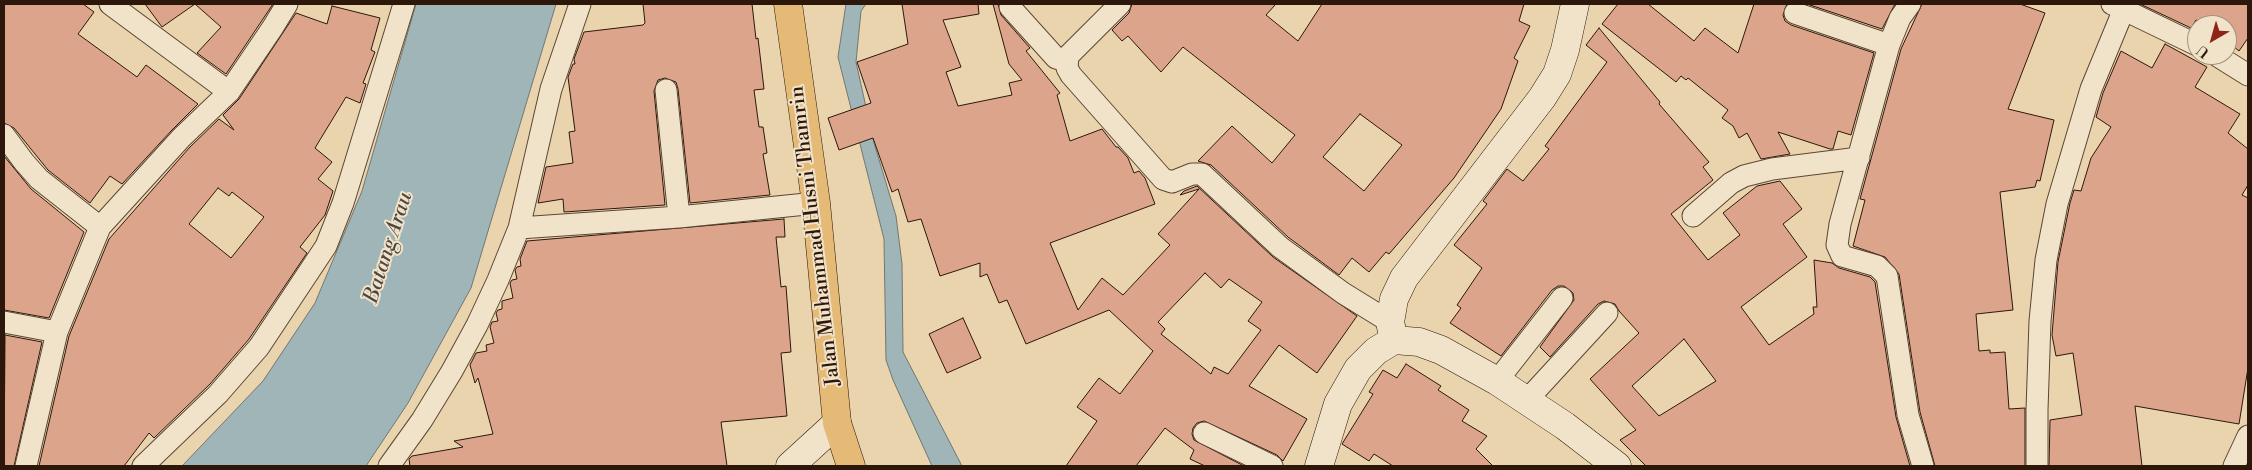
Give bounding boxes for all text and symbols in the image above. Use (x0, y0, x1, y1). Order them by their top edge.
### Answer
north arrow (2187, 15, 2237, 65)
text: U (2194, 41, 2213, 61)
street label: Jalan Muhammad Husni Thamrin (786, 85, 846, 387)
water label: Batang Arau (359, 189, 419, 307)

